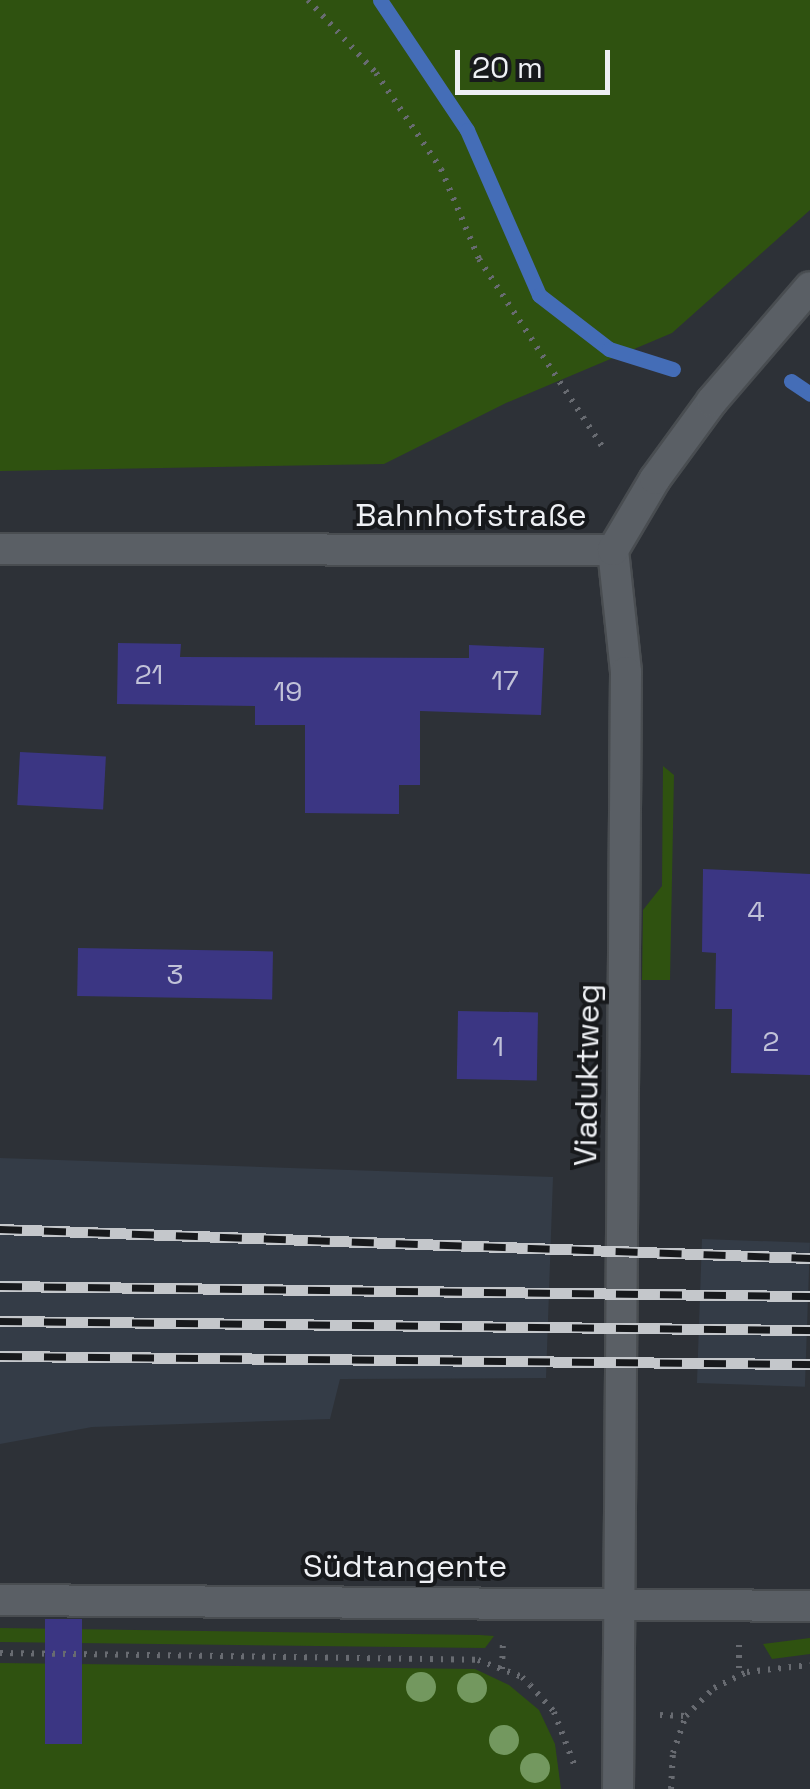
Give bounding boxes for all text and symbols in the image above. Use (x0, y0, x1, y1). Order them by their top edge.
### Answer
scale bar (460, 30, 615, 92)
text: 20 m (472, 48, 543, 87)
street label: Bahnhofstraße (355, 496, 587, 534)
house number: 21 (135, 657, 163, 691)
house number: 17 (491, 663, 519, 697)
house number: 19 (274, 674, 302, 708)
house number: 4 (747, 894, 765, 928)
house number: 3 (167, 957, 183, 991)
street label: Viaduktweg (566, 983, 608, 1167)
house number: 2 (763, 1024, 779, 1058)
house number: 1 (492, 1029, 504, 1063)
street label: Südtangente (303, 1547, 507, 1585)

